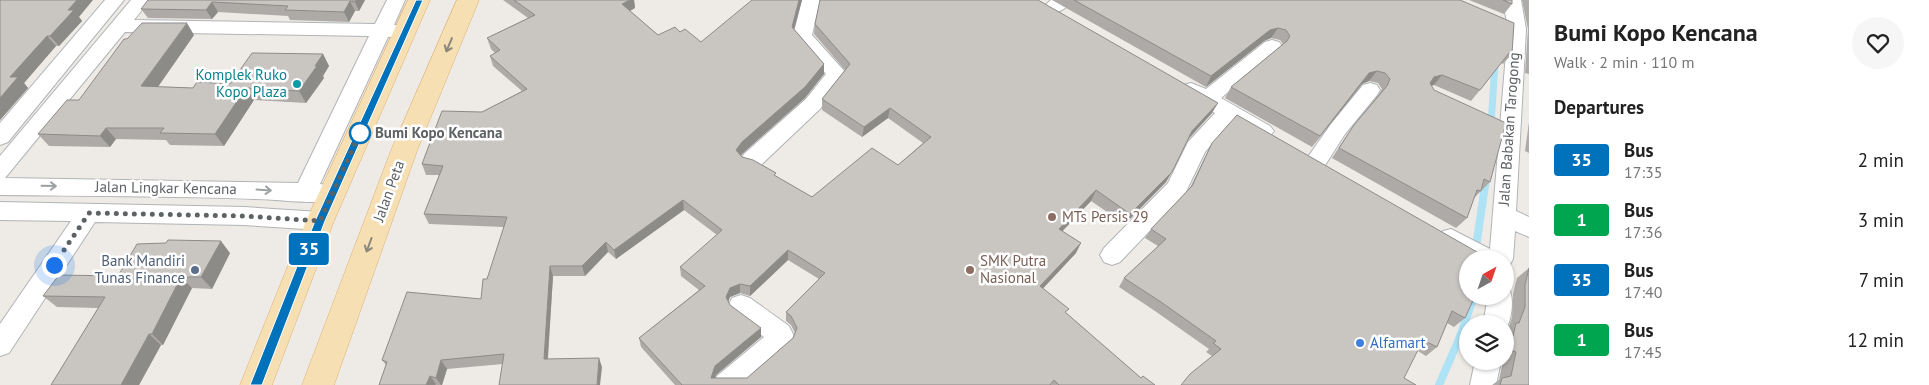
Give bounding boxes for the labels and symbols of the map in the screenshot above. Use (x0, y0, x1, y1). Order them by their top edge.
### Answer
one-way arrow (443, 37, 453, 52)
street label: Jalan Babakan Tarogong (1494, 52, 1523, 207)
place label: Komplek Ruko Kopo Plaza (196, 65, 287, 101)
marker: Komplek Ruko Kopo Plaza (291, 78, 303, 90)
marker: Bumi Kopo Kencana (349, 122, 371, 144)
place label: Bumi Kopo Kencana (375, 123, 502, 142)
street label: Jalan Peta (368, 158, 408, 225)
street label: Jalan Lingkar Kencana (94, 177, 237, 198)
one-way arrow (40, 182, 56, 191)
one-way arrow (255, 186, 271, 195)
place label: MTs Persis 29 (1062, 207, 1149, 226)
marker: MTs Persis 29 (1046, 211, 1058, 223)
line badge: 35 (286, 233, 332, 265)
one-way arrow (364, 237, 373, 252)
north arrow (1459, 250, 1514, 305)
place label: Bank Mandiri Tunas Finance (95, 251, 185, 287)
place label: SMK Putra Nasional (980, 251, 1046, 287)
your location (42, 253, 67, 278)
marker: Bank Mandiri Tunas Finance (189, 264, 201, 276)
marker: SMK Putra Nasional (964, 264, 976, 276)
place label: Alfamart (1370, 333, 1426, 352)
marker: Alfamart (1354, 337, 1366, 349)

